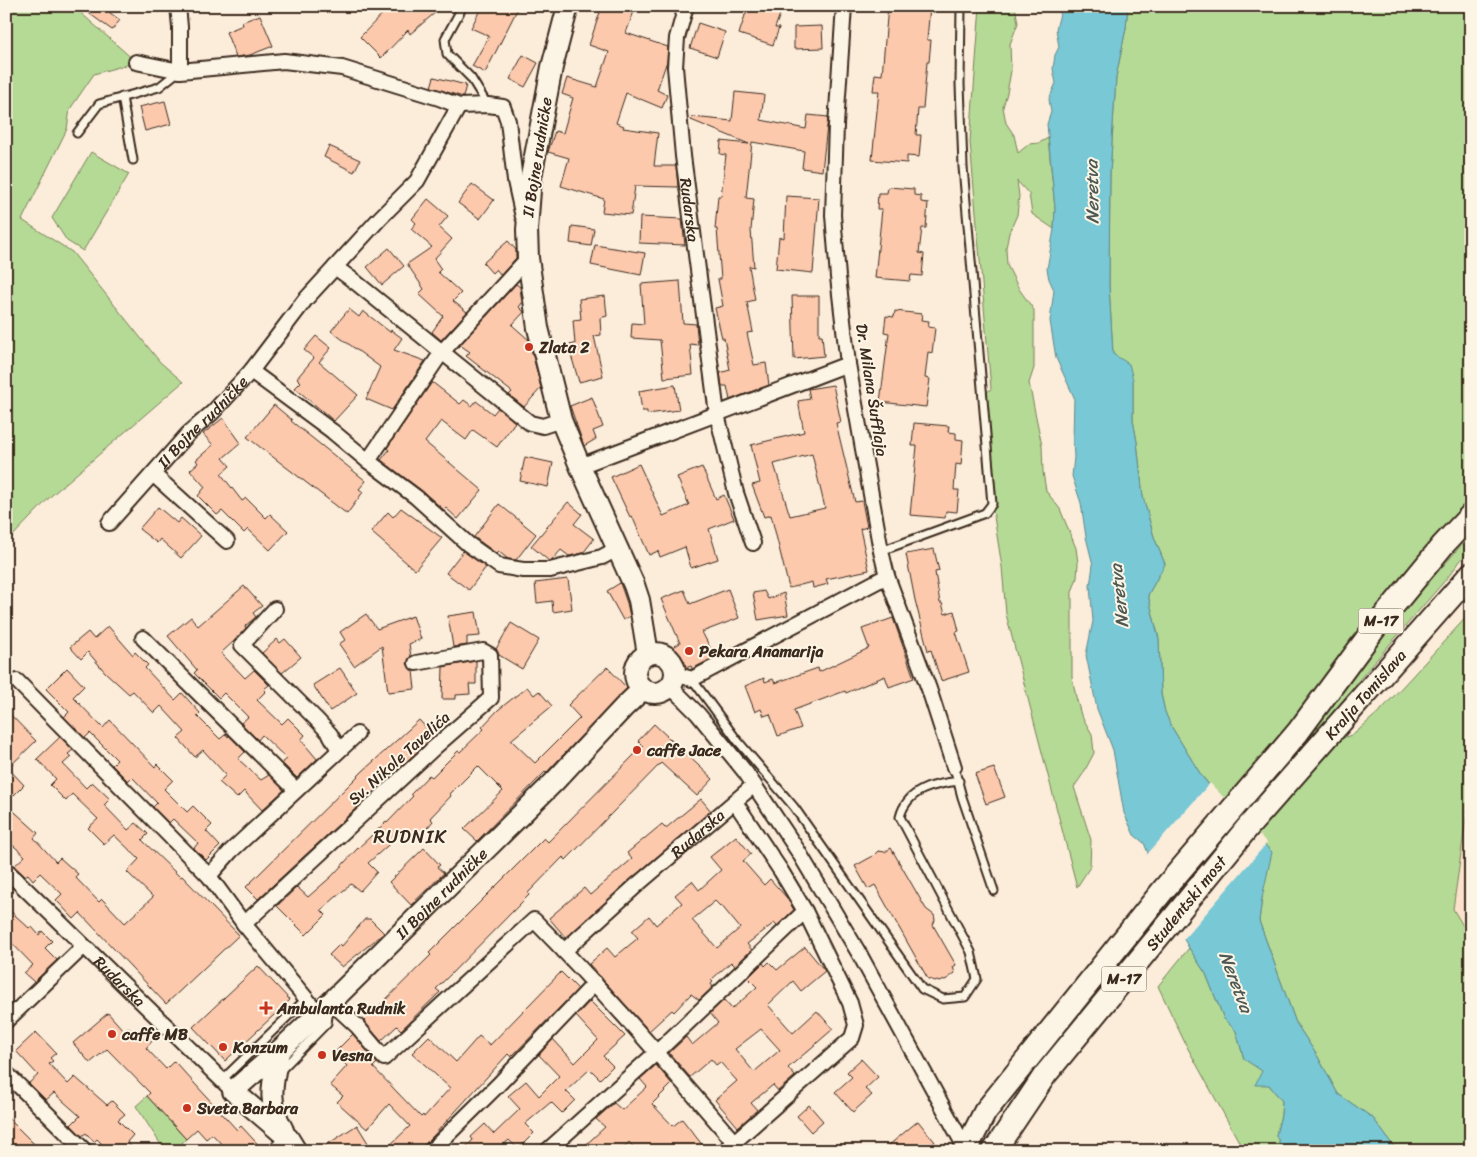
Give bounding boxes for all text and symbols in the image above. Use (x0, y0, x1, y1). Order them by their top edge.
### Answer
street label: II Bojne rudničke (513, 95, 561, 220)
water label: Neretva (1075, 158, 1109, 224)
street label: Rudarska (672, 176, 709, 244)
street label: Dr. Milana Šufflaja (847, 322, 897, 458)
place label: Zlata 2 (538, 333, 590, 362)
marker: Zlata 2 (523, 341, 535, 353)
street label: II Bojne rudničke (149, 368, 255, 476)
water label: Neretva (1100, 561, 1138, 629)
road number: M-17 (1358, 608, 1404, 634)
place label: Pekara Anamarija (699, 637, 823, 666)
street label: Kralja Tomislava (1317, 642, 1413, 746)
marker: Pekara Anamarija (683, 645, 695, 657)
street label: Sv. Nikole Tavelića (341, 704, 457, 812)
place label: caffe Jace (646, 736, 722, 765)
marker: caffe Jace (631, 744, 643, 756)
street label: Rudarska (664, 801, 731, 865)
district label: RUDNIK (373, 820, 447, 853)
street label: II Bojne rudničke (387, 840, 495, 947)
street label: Studentski most (1138, 848, 1234, 957)
water label: Neretva (1210, 947, 1263, 1019)
street label: Rudarska (87, 948, 153, 1014)
road number: M-17 (1102, 966, 1146, 992)
place label: Ambulanta Rudnik (276, 994, 406, 1023)
marker: Ambulanta Rudnik (259, 1001, 273, 1015)
place label: caffe MB (121, 1020, 189, 1049)
marker: caffe MB (106, 1028, 118, 1040)
place label: Konzum (232, 1033, 288, 1062)
marker: Konzum (217, 1041, 229, 1053)
place label: Vesna (332, 1041, 373, 1070)
marker: Vesna (316, 1049, 328, 1061)
place label: Sveta Barbara (196, 1094, 299, 1123)
marker: Sveta Barbara (181, 1102, 193, 1114)

